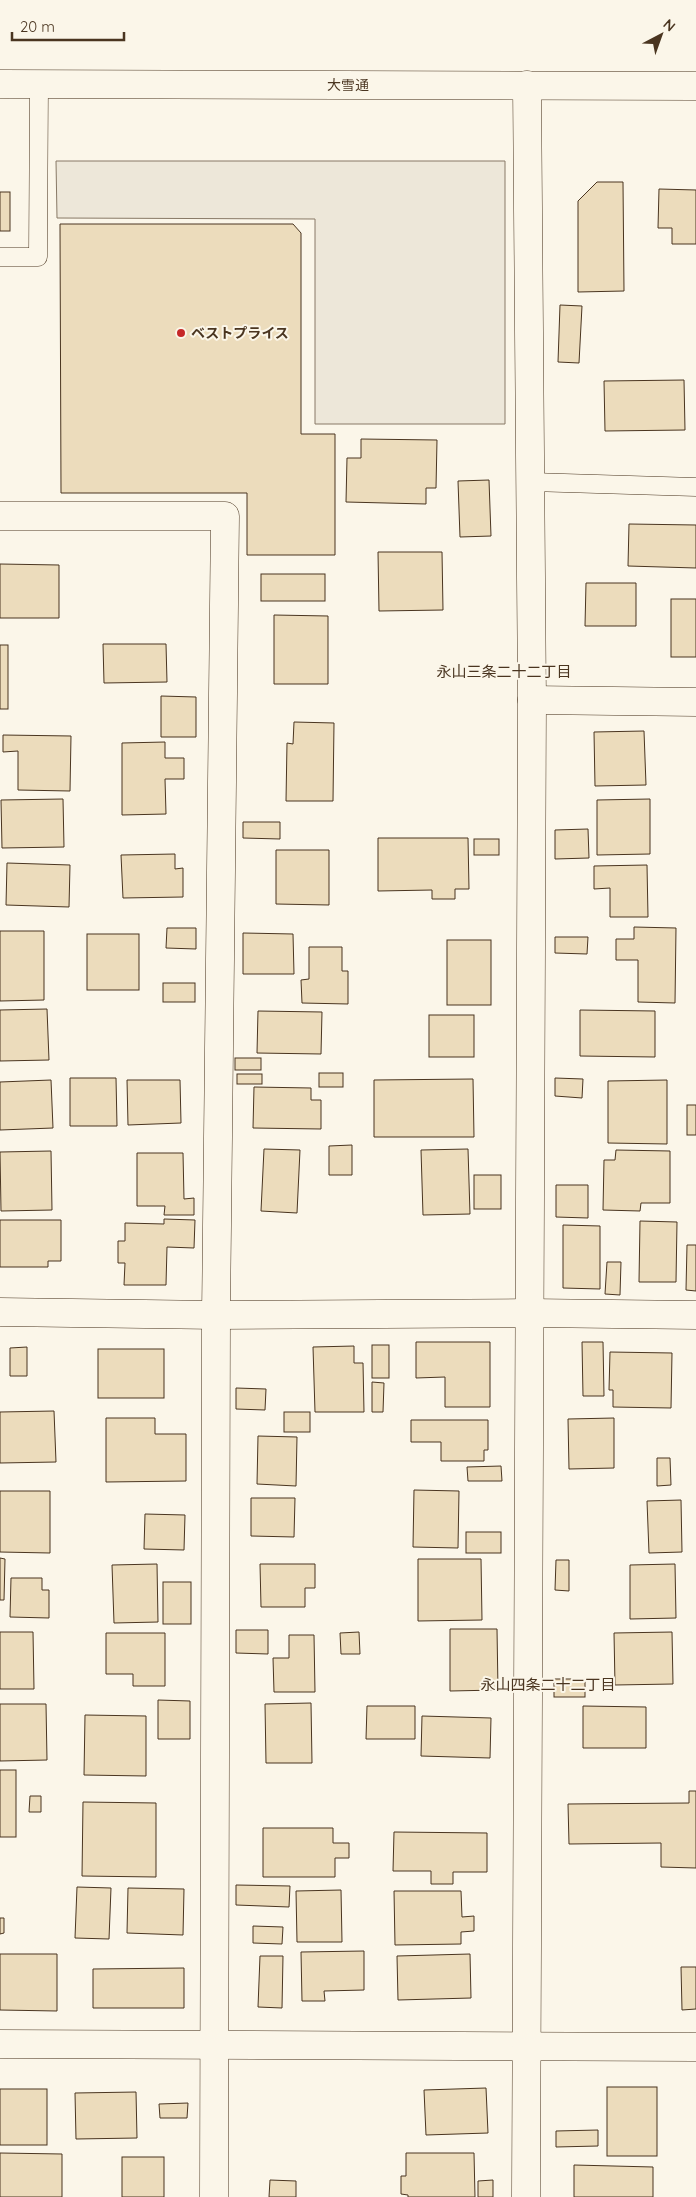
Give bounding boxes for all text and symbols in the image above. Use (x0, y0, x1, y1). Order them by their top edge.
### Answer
scale bar (12, 10, 125, 42)
north arrow (636, 10, 686, 60)
text: N (660, 15, 679, 35)
text: 20 m (20, 17, 55, 36)
street label: 大雪通 (327, 76, 369, 94)
place label: ベストプライス (191, 324, 289, 342)
marker: ベストプライス (175, 327, 187, 339)
district label: 永山三条二十二丁目 (436, 662, 572, 681)
district label: 永山四条二十二丁目 (480, 1675, 616, 1694)

